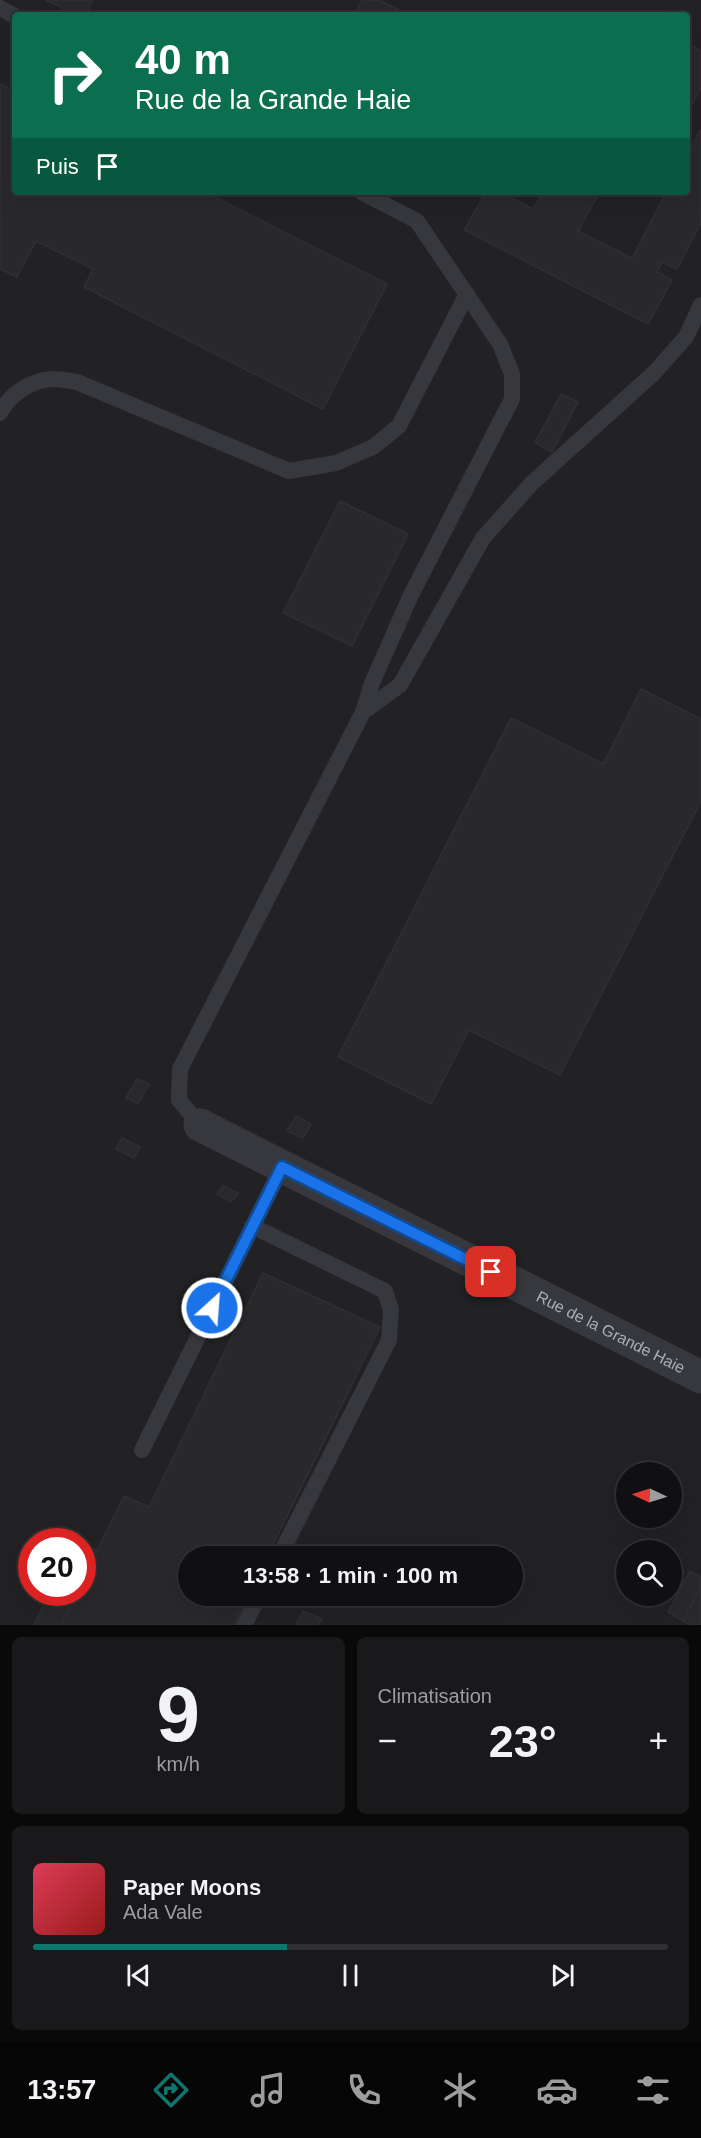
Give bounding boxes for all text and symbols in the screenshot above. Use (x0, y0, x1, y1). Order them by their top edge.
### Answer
icon: right (36, 36, 114, 114)
text: 40 m (135, 36, 231, 83)
text: Rue de la Grande Haie (135, 85, 411, 115)
icon: arrive (91, 150, 124, 183)
text: Puis (36, 154, 79, 179)
pin (465, 1246, 516, 1297)
icon: arrive (474, 1255, 507, 1288)
position arrow (180, 1276, 244, 1340)
street label: Rue de la Grande Haie (534, 1287, 688, 1376)
north arrow (616, 1462, 682, 1528)
map controls (616, 1462, 682, 1606)
speed limit sign: 20 (18, 1528, 96, 1606)
button: search (616, 1540, 682, 1606)
text: 13:58 · 1 min · 100 m (243, 1563, 458, 1588)
text: 9 (157, 1670, 200, 1758)
text: Climatisation (378, 1685, 492, 1707)
text: 23° (489, 1716, 557, 1767)
text: − (378, 1722, 397, 1759)
text: + (649, 1722, 668, 1759)
text: km/h (157, 1753, 200, 1775)
text: Paper Moons (123, 1875, 261, 1900)
text: Ada Vale (123, 1901, 203, 1923)
icon: previous (122, 1959, 155, 1992)
icon: pause (334, 1959, 367, 1992)
icon: next (546, 1959, 579, 1992)
icon: directions (150, 2069, 192, 2111)
icon: music (247, 2069, 289, 2111)
icon: phone (343, 2069, 385, 2111)
icon: climate (439, 2069, 481, 2111)
icon: car (536, 2069, 578, 2111)
icon: filters (632, 2069, 674, 2111)
text: 13:57 (27, 2075, 96, 2105)

